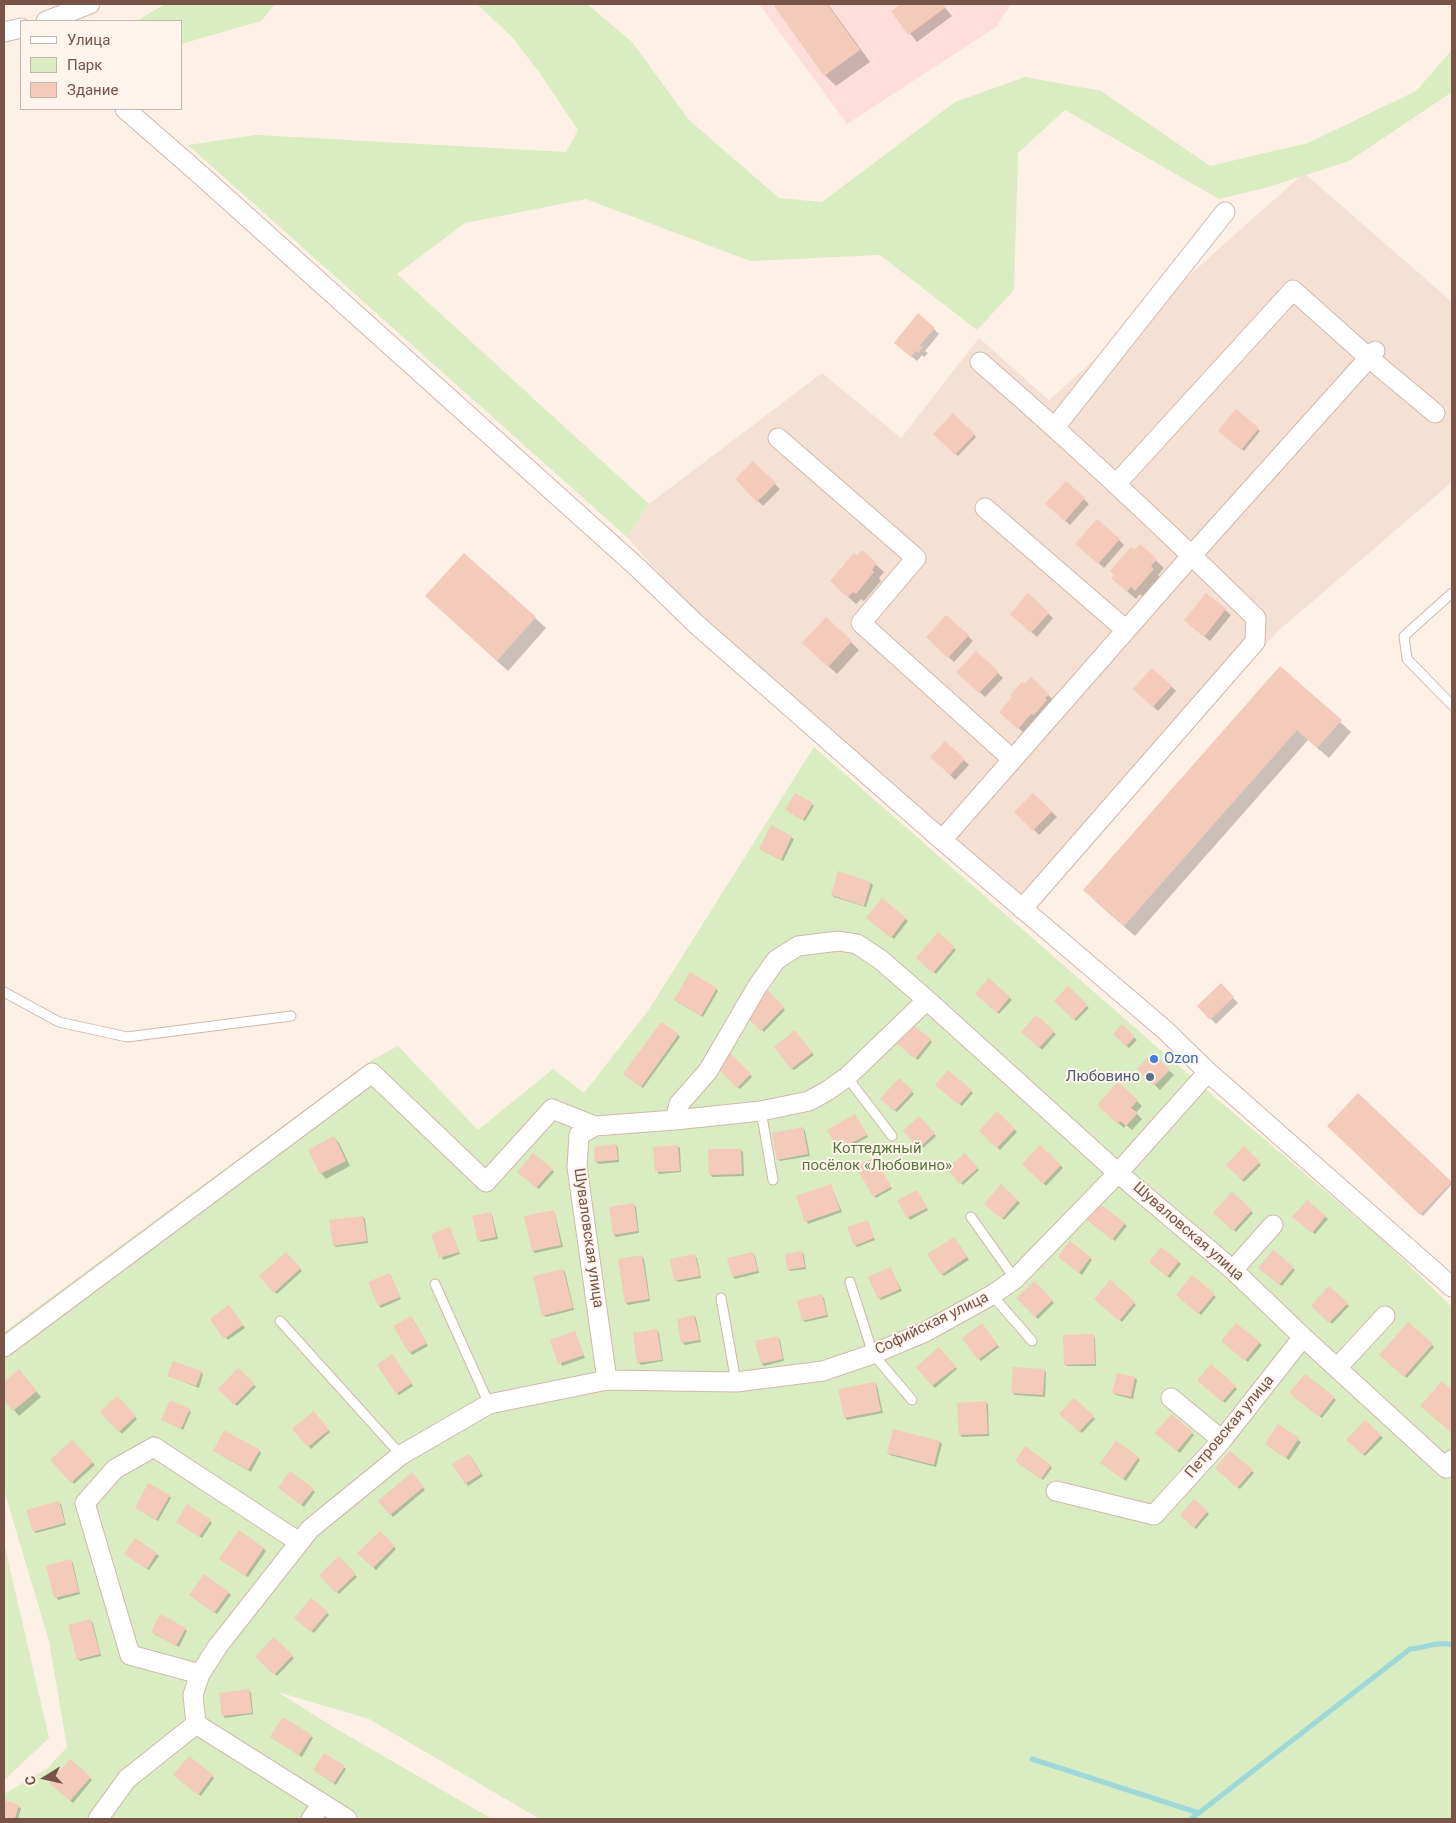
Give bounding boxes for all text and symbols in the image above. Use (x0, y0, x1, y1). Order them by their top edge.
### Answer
legend (20, 20, 182, 110)
text: Улица (67, 31, 110, 49)
text: Парк (67, 56, 102, 74)
text: Здание (67, 81, 118, 99)
place label: Ozon (1164, 1050, 1198, 1068)
marker: Ozon (1148, 1053, 1160, 1065)
place label: Любовино (1066, 1068, 1140, 1086)
marker: Любовино (1144, 1071, 1156, 1083)
park label: Коттеджный посёлок «Любовино» (802, 1140, 952, 1175)
street label: Шуваловская улица (569, 1167, 607, 1309)
street label: Шуваловская улица (1129, 1179, 1247, 1285)
street label: Софийская улица (872, 1289, 992, 1359)
street label: Петровская улица (1182, 1372, 1278, 1482)
north arrow (20, 1753, 70, 1803)
text: С (22, 1775, 39, 1787)

